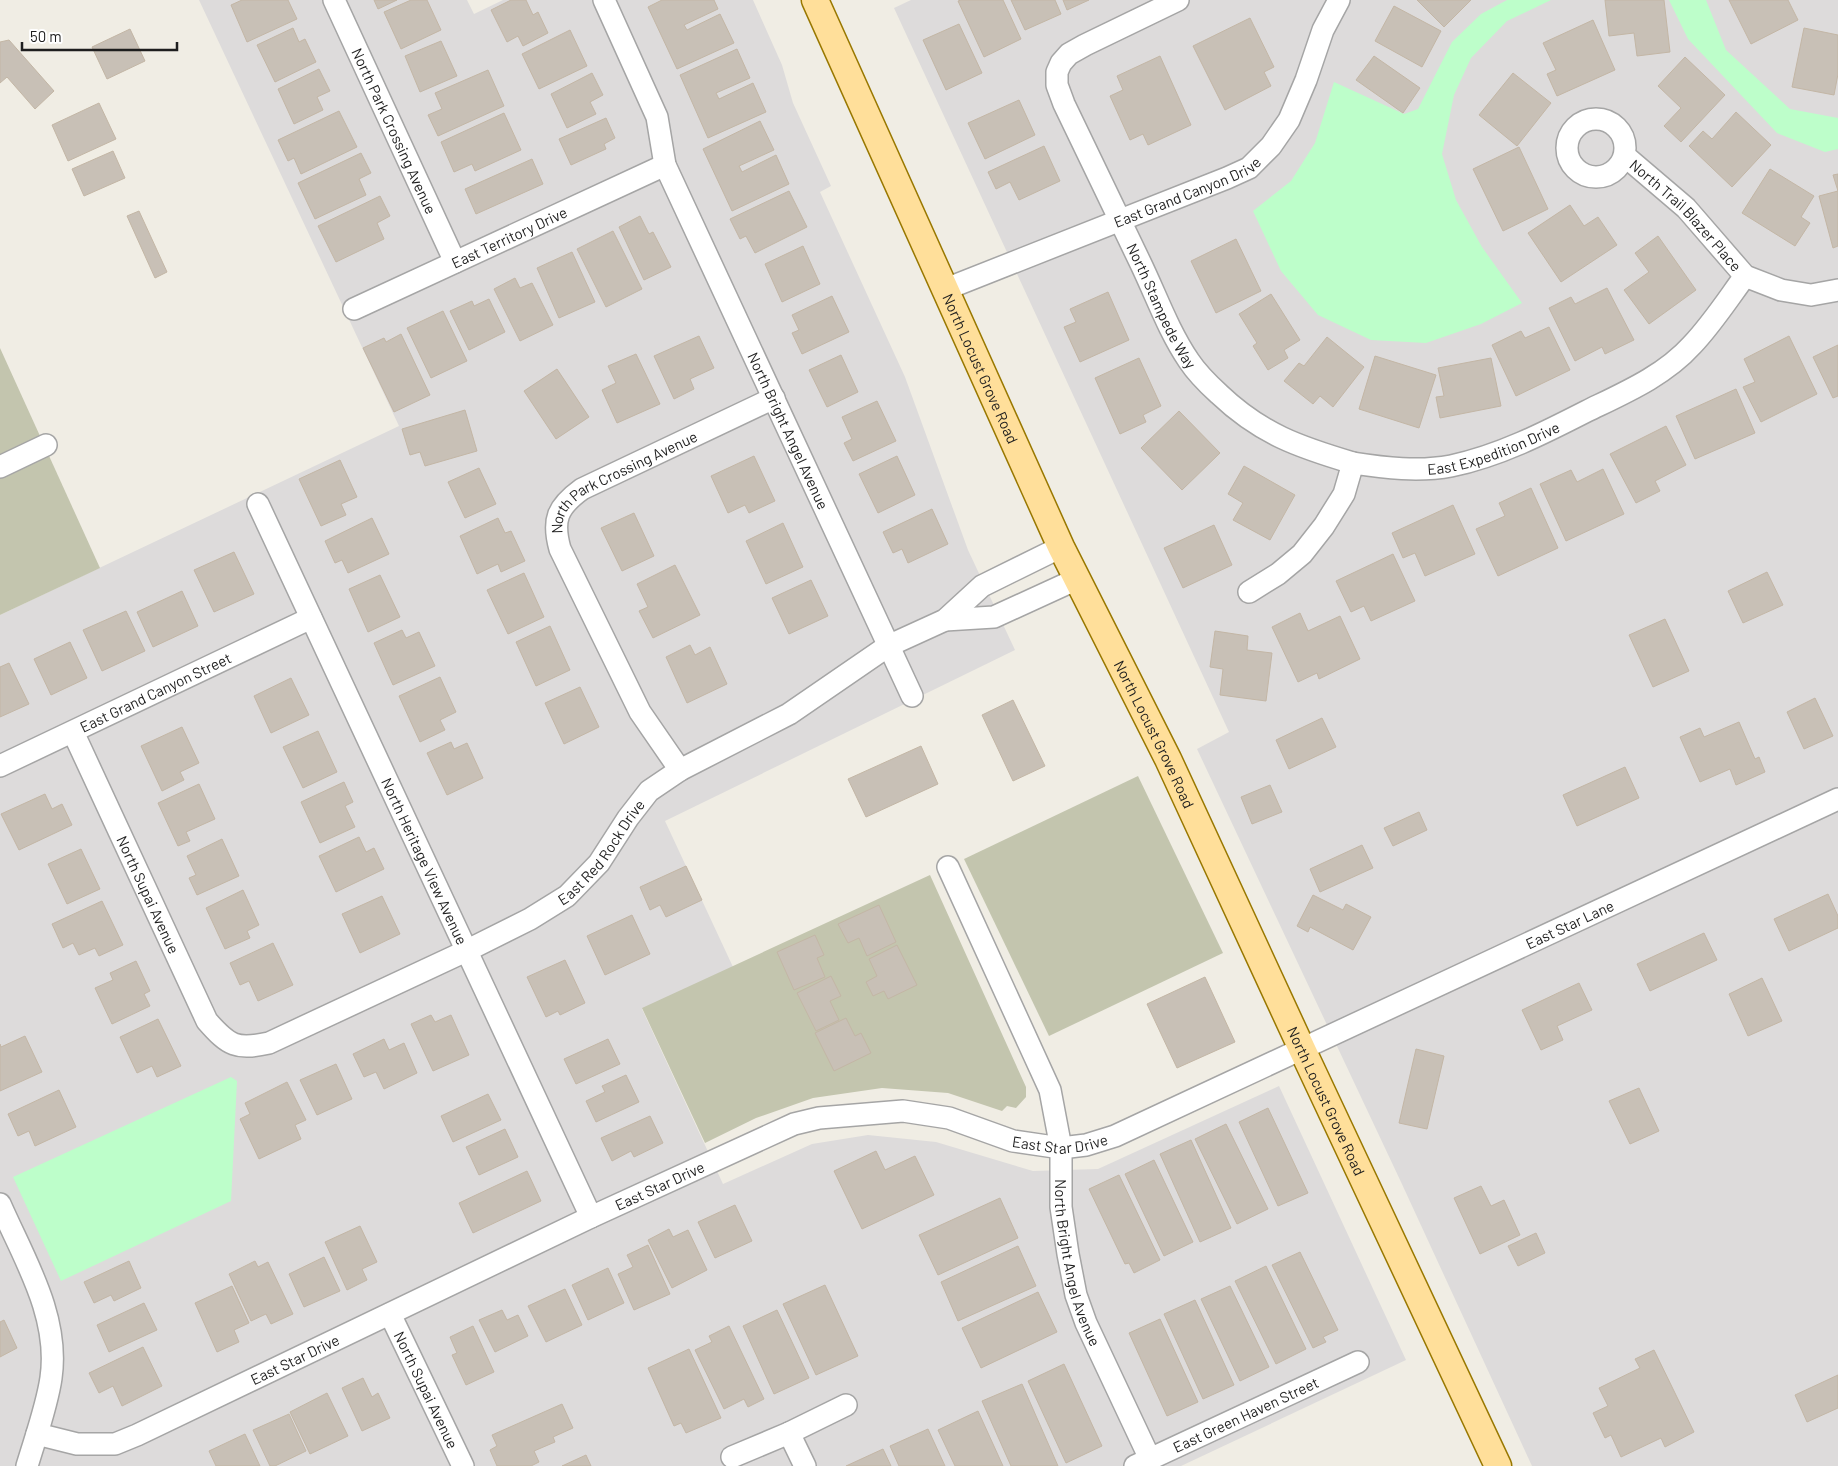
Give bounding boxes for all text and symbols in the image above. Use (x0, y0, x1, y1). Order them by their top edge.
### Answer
scale bar (22, 20, 178, 52)
text: 50 m (30, 27, 62, 45)
street label: North Park Crossing Avenue (348, 45, 440, 217)
street label: East Grand Canyon Drive (1111, 153, 1264, 231)
street label: North Trail Blazer Place (1626, 155, 1746, 275)
street label: East Territory Drive (448, 203, 570, 272)
street label: North Stampede Way (1123, 240, 1200, 372)
street label: North Locust Grove Road (939, 291, 1022, 446)
street label: North Bright Angel Avenue (744, 349, 833, 512)
street label: East Expedition Drive (1427, 417, 1562, 478)
street label: North Park Crossing Avenue (547, 427, 700, 534)
street label: East Grand Canyon Street (77, 648, 234, 736)
street label: North Locust Grove Road (1111, 657, 1198, 811)
street label: North Heritage View Avenue (378, 775, 471, 947)
street label: East Red Rock Drive (554, 796, 648, 909)
street label: North Supai Avenue (113, 833, 183, 956)
street label: East Star Lane (1523, 896, 1616, 952)
street label: North Locust Grove Road (1284, 1024, 1369, 1178)
street label: East Star Drive (1011, 1130, 1110, 1157)
street label: East Star Drive (612, 1157, 707, 1214)
street label: North Bright Angel Avenue (1052, 1179, 1105, 1349)
street label: North Supai Avenue (391, 1328, 462, 1451)
street label: East Star Drive (247, 1330, 342, 1388)
street label: East Green Haven Street (1170, 1373, 1321, 1456)

